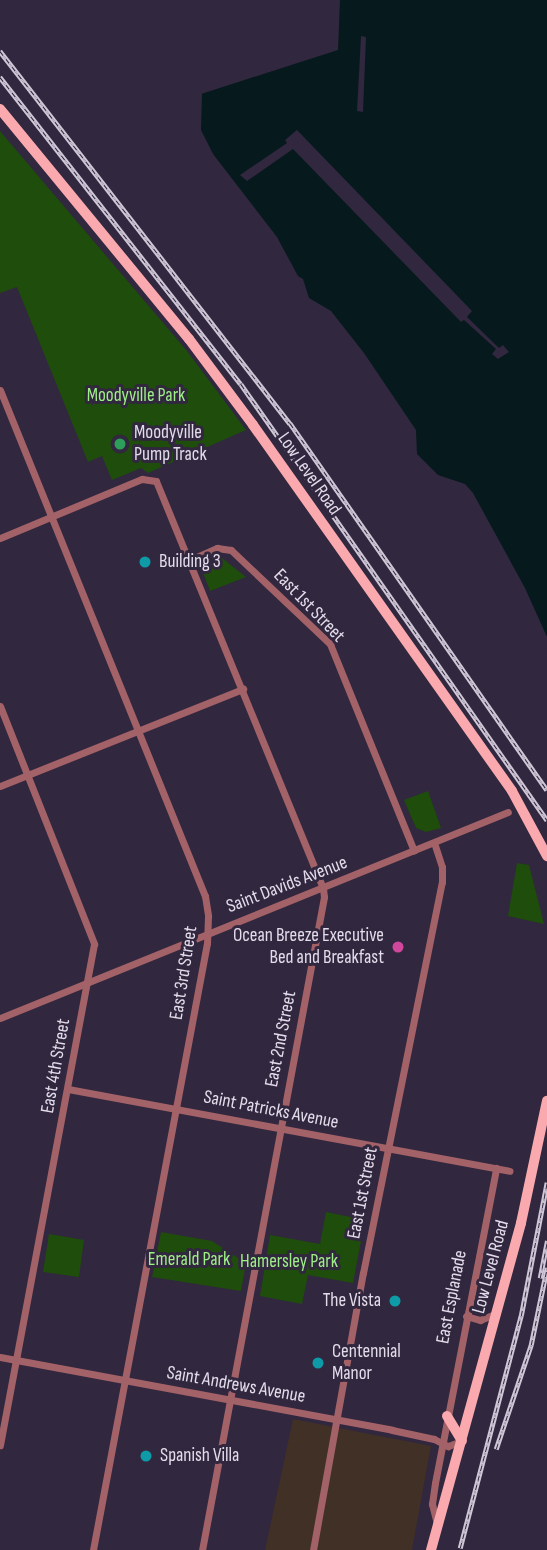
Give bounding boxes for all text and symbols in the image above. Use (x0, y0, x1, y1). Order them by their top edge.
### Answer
park label: Moodyville Park (87, 385, 185, 407)
place label: Moodyville Pump Track (134, 422, 207, 466)
street label: Low Level Road (272, 428, 346, 520)
marker: Moodyville Pump Track (112, 436, 128, 452)
place label: Building 3 (159, 551, 221, 573)
marker: Building 3 (137, 554, 153, 570)
street label: East 1st Street (269, 565, 349, 647)
street label: Saint Davids Avenue (223, 851, 351, 919)
street label: East 3rd Street (165, 924, 203, 1022)
place label: Ocean Breeze Executive Bed and Breakfast (233, 925, 384, 969)
marker: Ocean Breeze Executive Bed and Breakfast (390, 939, 406, 955)
street label: East 2nd Street (261, 989, 301, 1089)
street label: East 4th Street (36, 1017, 76, 1115)
street label: Saint Patricks Avenue (202, 1086, 340, 1134)
street label: East 1st Street (343, 1145, 383, 1241)
street label: Low Level Road (468, 1218, 514, 1316)
street label: East Esplanade (432, 1248, 472, 1346)
park label: Emerald Park (148, 1249, 230, 1271)
park label: Hamersley Park (240, 1251, 338, 1273)
place label: The Vista (323, 1290, 381, 1312)
marker: The Vista (387, 1293, 403, 1309)
place label: Centennial Manor (332, 1341, 401, 1385)
marker: Centennial Manor (310, 1355, 326, 1371)
street label: Saint Andrews Avenue (165, 1362, 307, 1408)
place label: Spanish Villa (160, 1445, 239, 1467)
marker: Spanish Villa (138, 1448, 154, 1464)

